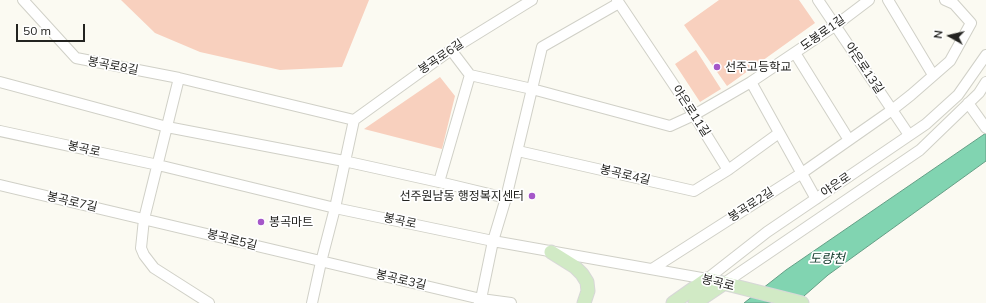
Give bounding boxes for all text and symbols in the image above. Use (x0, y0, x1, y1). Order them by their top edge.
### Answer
street label: 도봉로1길 (798, 12, 848, 54)
scale bar (18, 16, 87, 42)
north arrow (930, 16, 970, 56)
text: 50 m (23, 23, 51, 38)
text: N (931, 29, 946, 39)
street label: 봉곡로6길 (416, 37, 466, 77)
street label: 야은로13길 (842, 40, 886, 96)
street label: 봉곡로8길 (86, 54, 140, 78)
place label: 선주고등학교 (725, 60, 791, 74)
marker: 선주고등학교 (712, 62, 722, 72)
street label: 야은로11길 (669, 83, 713, 139)
street label: 봉곡로 (66, 139, 102, 159)
street label: 봉곡로4길 (598, 162, 652, 188)
street label: 야은로 (818, 170, 854, 200)
street label: 봉곡로2길 (726, 185, 776, 225)
street label: 봉곡로7길 (45, 189, 99, 215)
place label: 선주원남동 행정복지센터 (399, 189, 524, 203)
marker: 선주원남동 행정복지센터 (527, 191, 537, 201)
street label: 봉곡로 (382, 211, 418, 231)
place label: 봉곡마트 (269, 215, 313, 229)
marker: 봉곡마트 (256, 217, 266, 227)
street label: 봉곡로5길 (205, 227, 259, 253)
water label: 도량천 (809, 251, 845, 267)
street label: 봉곡로3길 (374, 267, 428, 293)
street label: 봉곡로 (700, 272, 736, 294)

